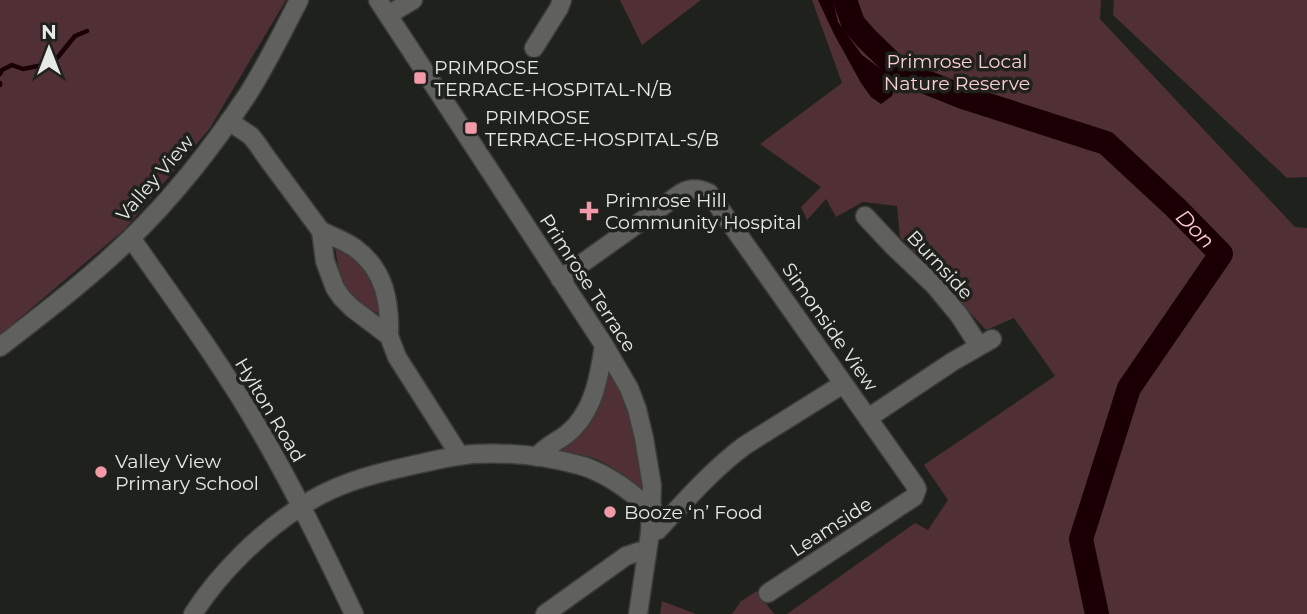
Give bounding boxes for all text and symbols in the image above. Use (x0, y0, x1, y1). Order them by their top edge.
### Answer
north arrow (14, 14, 84, 84)
text: N (41, 21, 57, 44)
park label: Primrose Local Nature Reserve (884, 50, 1030, 95)
place label: PRIMROSE TERRACE-HOSPITAL-N/B (434, 56, 672, 101)
marker: PRIMROSE TERRACE-HOSPITAL-N/B (412, 70, 428, 86)
place label: PRIMROSE TERRACE-HOSPITAL-S/B (485, 106, 719, 151)
marker: PRIMROSE TERRACE-HOSPITAL-S/B (463, 120, 479, 136)
street label: Valley View (111, 130, 199, 226)
place label: Primrose Hill Community Hospital (605, 189, 801, 234)
marker: Primrose Hill Community Hospital (579, 201, 599, 221)
water label: Don (1171, 204, 1220, 253)
street label: Primrose Terrace (535, 210, 641, 356)
street label: Burnside (902, 226, 978, 304)
street label: Simonside View (777, 258, 883, 396)
street label: Hylton Road (230, 354, 310, 466)
place label: Valley View Primary School (115, 450, 259, 495)
marker: Valley View Primary School (93, 464, 109, 480)
street label: Leamside (786, 492, 876, 562)
place label: Booze ‘n’ Food (624, 501, 763, 524)
marker: Booze ‘n’ Food (602, 504, 618, 520)

